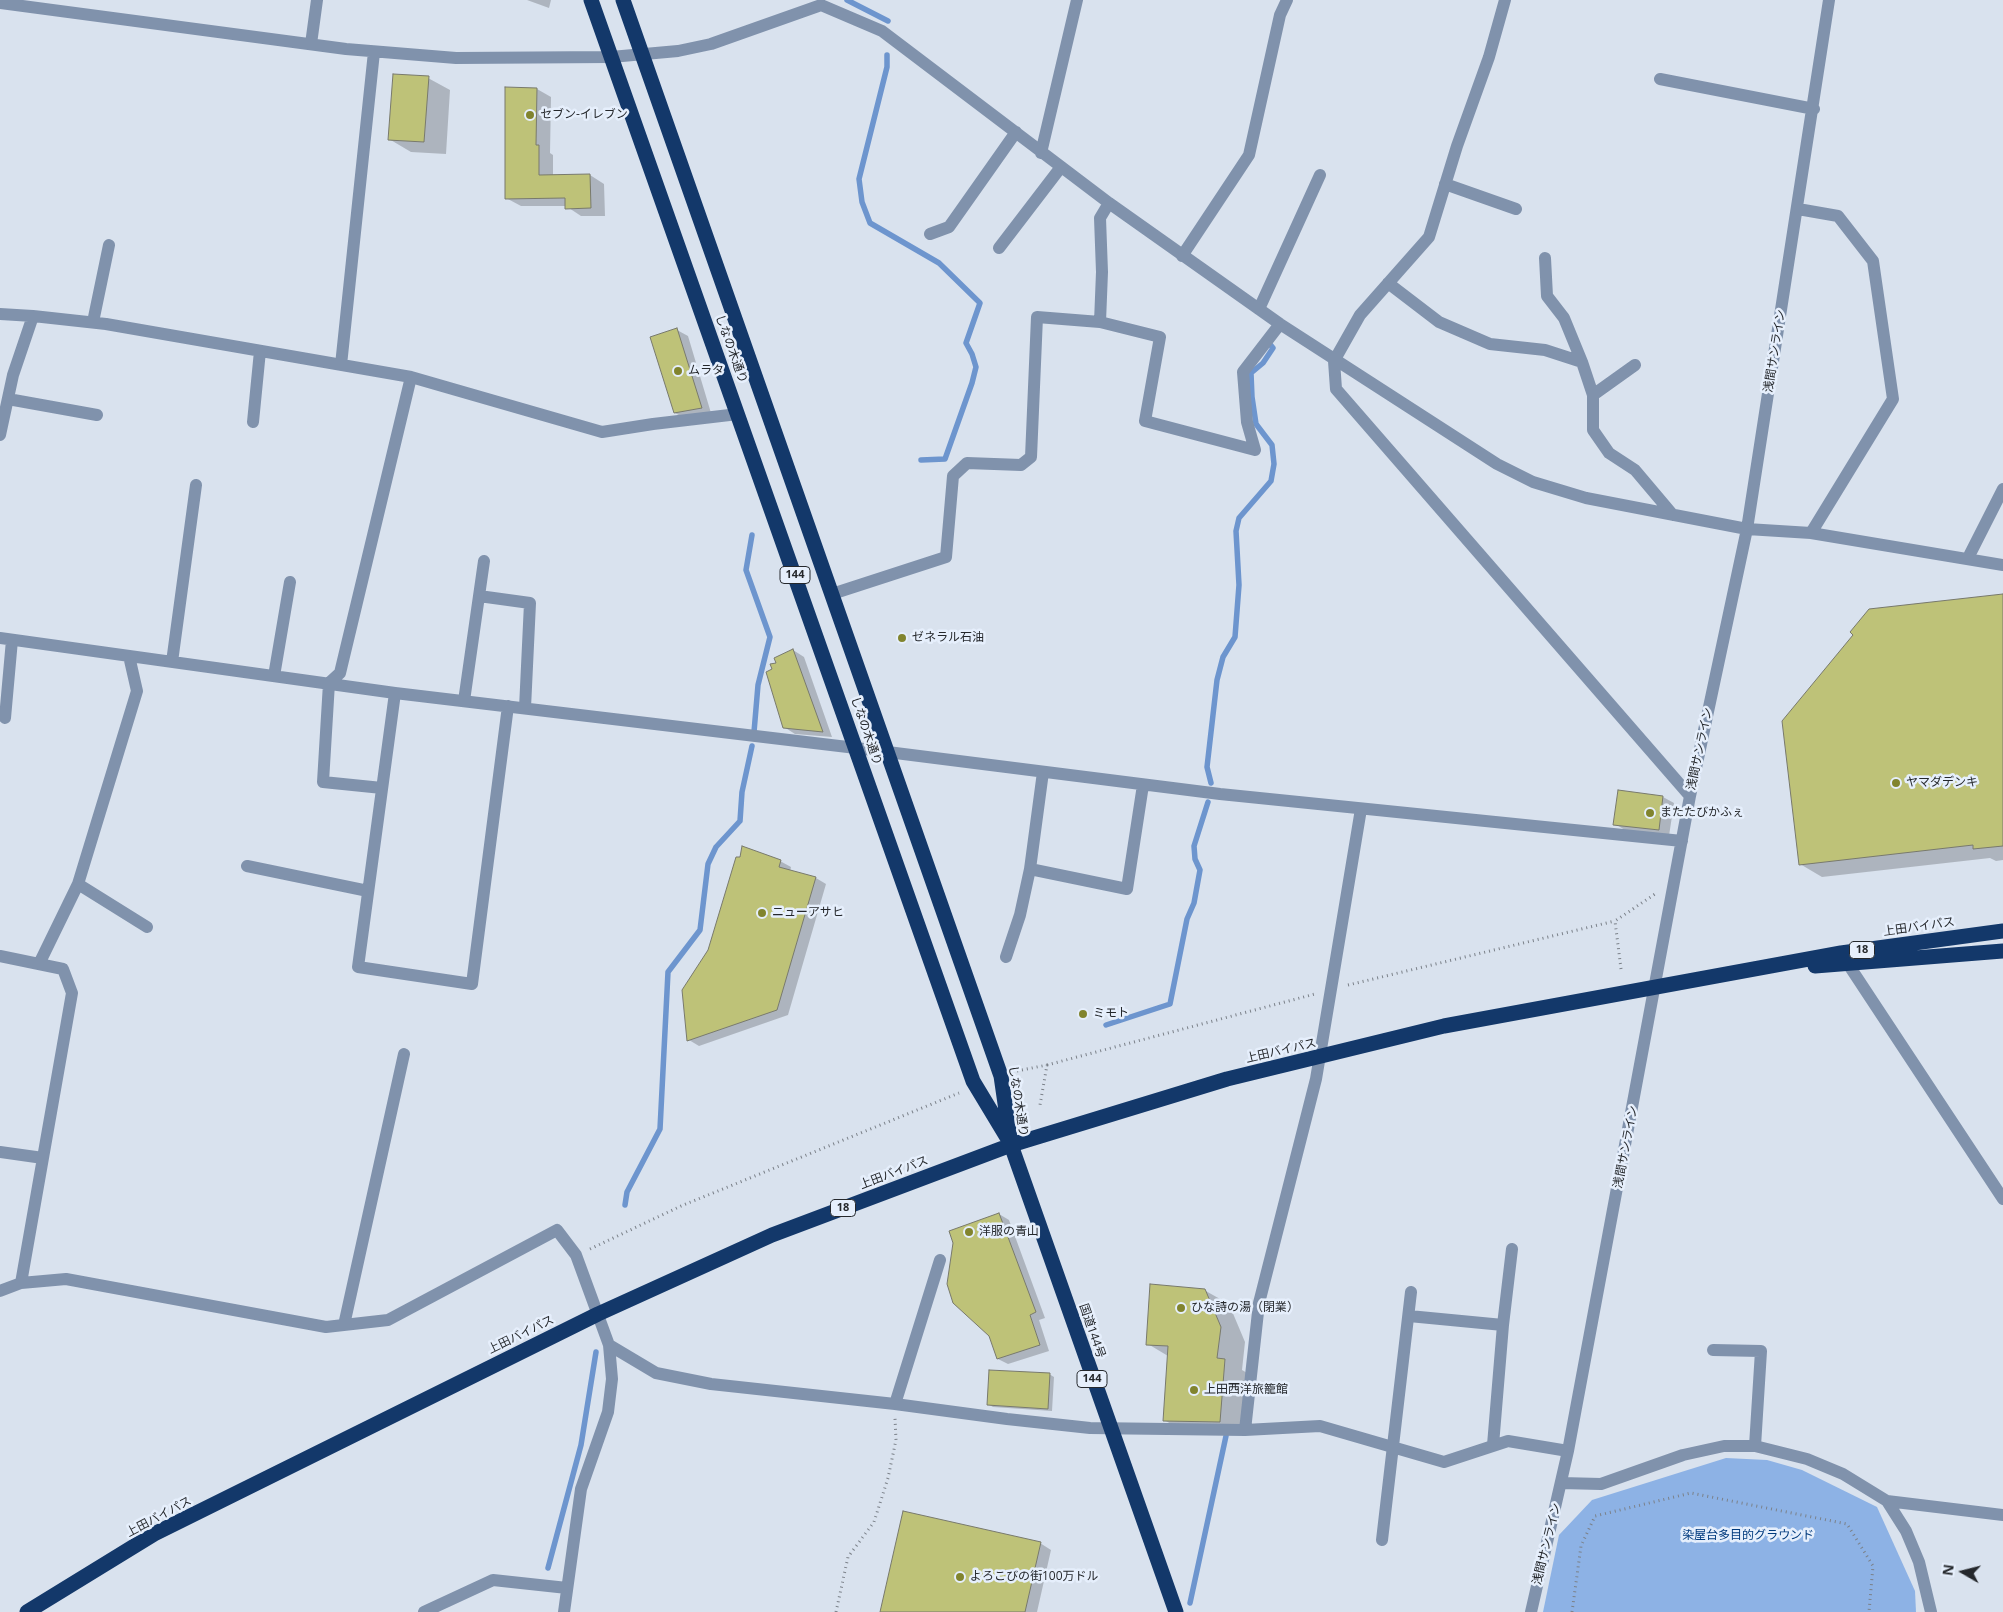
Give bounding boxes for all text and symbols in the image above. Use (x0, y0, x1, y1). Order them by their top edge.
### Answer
place label: セブン-イレブン (540, 108, 628, 122)
marker: セブン-イレブン (524, 109, 536, 121)
street label: 浅間サンライン (1761, 308, 1789, 394)
street label: しなの木通り (712, 313, 750, 385)
place label: ムラタ (688, 364, 724, 378)
marker: ムラタ (672, 365, 684, 377)
road number: 144 (780, 566, 810, 584)
place label: ゼネラル石油 (912, 631, 984, 645)
marker: ゼネラル石油 (896, 632, 908, 644)
street label: しなの木通り (847, 695, 885, 767)
street label: 浅間サンライン (1684, 706, 1716, 792)
place label: ヤマダデンキ (1906, 776, 1978, 790)
marker: ヤマダデンキ (1890, 777, 1902, 789)
place label: またたびかふぇ (1660, 806, 1744, 820)
marker: またたびかふぇ (1644, 807, 1656, 819)
place label: ニューアサヒ (772, 906, 844, 920)
marker: ニューアサヒ (756, 907, 768, 919)
street label: 上田バイパス (1882, 915, 1956, 939)
road number: 18 (1850, 942, 1874, 958)
place label: ミモト (1093, 1007, 1129, 1021)
marker: ミモト (1077, 1008, 1089, 1020)
street label: 上田バイパス (1244, 1036, 1318, 1066)
street label: しなの木通り (1005, 1064, 1031, 1138)
street label: 浅間サンライン (1611, 1104, 1641, 1190)
street label: 上田バイパス (858, 1153, 930, 1193)
road number: 18 (830, 1200, 856, 1216)
place label: 洋服の青山 (979, 1225, 1039, 1239)
marker: 洋服の青山 (963, 1226, 975, 1238)
place label: ひな詩の湯（閉業） (1191, 1301, 1299, 1315)
street label: 国道144号 (1076, 1302, 1108, 1360)
marker: ひな詩の湯（閉業） (1175, 1302, 1187, 1314)
street label: 上田バイパス (485, 1313, 557, 1357)
road number: 144 (1077, 1370, 1107, 1388)
place label: 上田西洋旅籠館 (1204, 1383, 1288, 1397)
marker: 上田西洋旅籠館 (1188, 1384, 1200, 1396)
street label: 上田バイパス (124, 1494, 194, 1540)
street label: 浅間サンライン (1530, 1502, 1564, 1586)
park label: 染屋台多目的グラウンド (1682, 1529, 1814, 1543)
north arrow (1938, 1547, 1988, 1597)
text: N (1937, 1563, 1958, 1577)
place label: よろこびの街100万ドル (970, 1570, 1099, 1584)
marker: よろこびの街100万ドル (954, 1571, 966, 1583)

